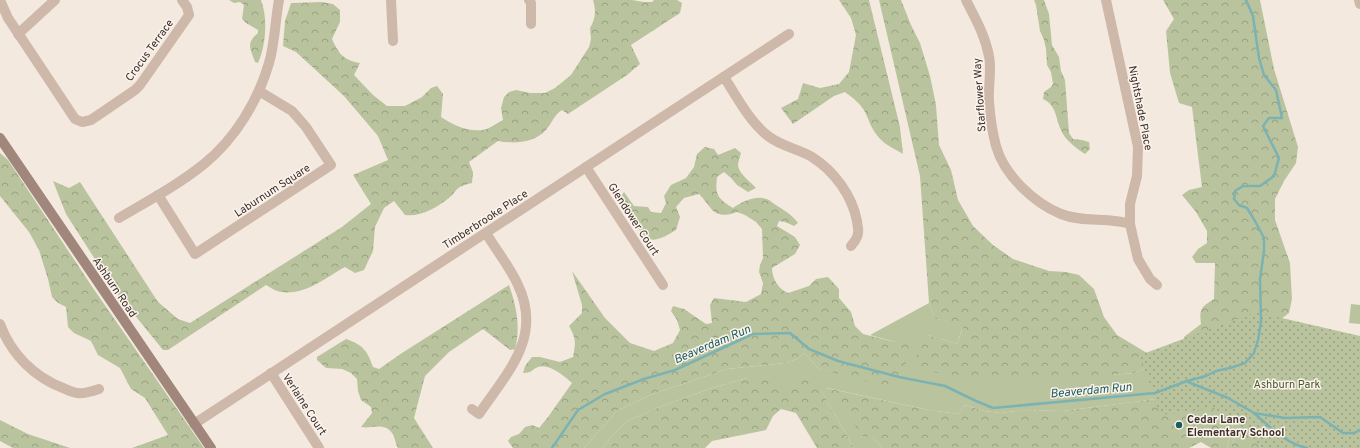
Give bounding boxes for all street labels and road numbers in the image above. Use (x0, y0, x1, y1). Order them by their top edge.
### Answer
street label: Crocus Terrace (123, 17, 177, 84)
street label: Starflower Way (970, 57, 990, 133)
street label: Nightshade Place (1125, 65, 1155, 152)
street label: Laburnum Square (232, 161, 313, 221)
street label: Glendower Court (604, 181, 662, 259)
street label: Timberbrooke Place (440, 187, 531, 253)
street label: Ashburn Road (89, 255, 139, 320)
street label: Verlaine Court (279, 371, 329, 438)

